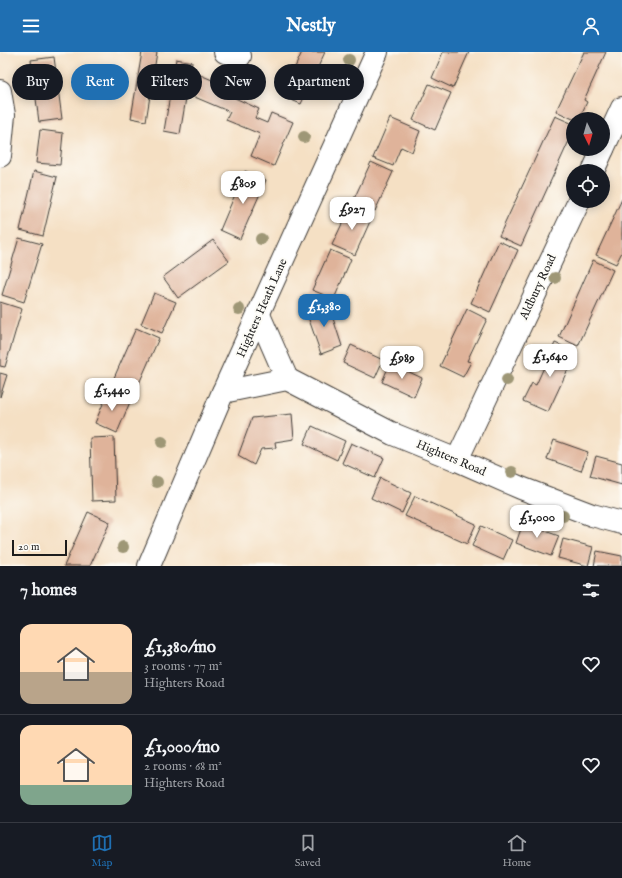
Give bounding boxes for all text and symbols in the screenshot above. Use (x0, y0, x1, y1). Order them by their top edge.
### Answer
icon: menu (20, 15, 42, 37)
text: Nestly (286, 15, 336, 38)
icon: person (580, 15, 602, 37)
chip: Buy (12, 64, 63, 100)
chip: Rent (71, 64, 129, 100)
chip: Filters (137, 64, 202, 100)
chip: New (210, 64, 266, 100)
chip: Apartment (274, 64, 364, 100)
north arrow (566, 112, 610, 156)
map controls (566, 112, 610, 208)
button: locate (566, 164, 610, 208)
pin: £809 (219, 171, 267, 205)
text: £809 (230, 175, 256, 192)
pin: £927 (328, 197, 376, 231)
text: £927 (339, 201, 365, 218)
street label: Aldbury Road (516, 251, 560, 323)
street label: Highters Heath Lane (233, 256, 291, 360)
pin: £1,380 (291, 294, 357, 328)
text: £1,380 (307, 298, 341, 315)
pin: £1,640 (517, 344, 583, 378)
pin: £989 (378, 346, 426, 380)
text: £1,640 (532, 348, 568, 365)
text: £989 (389, 350, 415, 367)
pin: £1,440 (79, 378, 145, 412)
text: £1,440 (94, 382, 130, 399)
street label: Highters Road (414, 437, 489, 480)
pin: £1,000 (504, 505, 570, 539)
text: £1,000 (519, 509, 555, 526)
scale bar (12, 538, 67, 557)
text: 20 m (18, 540, 39, 554)
icon: filters (580, 579, 602, 601)
text: 7 homes (20, 580, 77, 601)
text: £1,380/mo (144, 637, 216, 658)
icon: home (52, 640, 100, 688)
icon: heart (580, 653, 602, 675)
text: 3 rooms · 77 m² (144, 658, 222, 675)
text: Highters Road (144, 675, 225, 692)
text: £1,000/mo (144, 737, 220, 758)
icon: home (52, 741, 100, 789)
icon: heart (580, 754, 602, 776)
text: 2 rooms · 68 m² (144, 758, 222, 775)
text: Highters Road (144, 775, 225, 792)
tab: Map (91, 832, 113, 870)
tab: Saved (295, 832, 321, 870)
tab: Home (502, 832, 531, 870)

